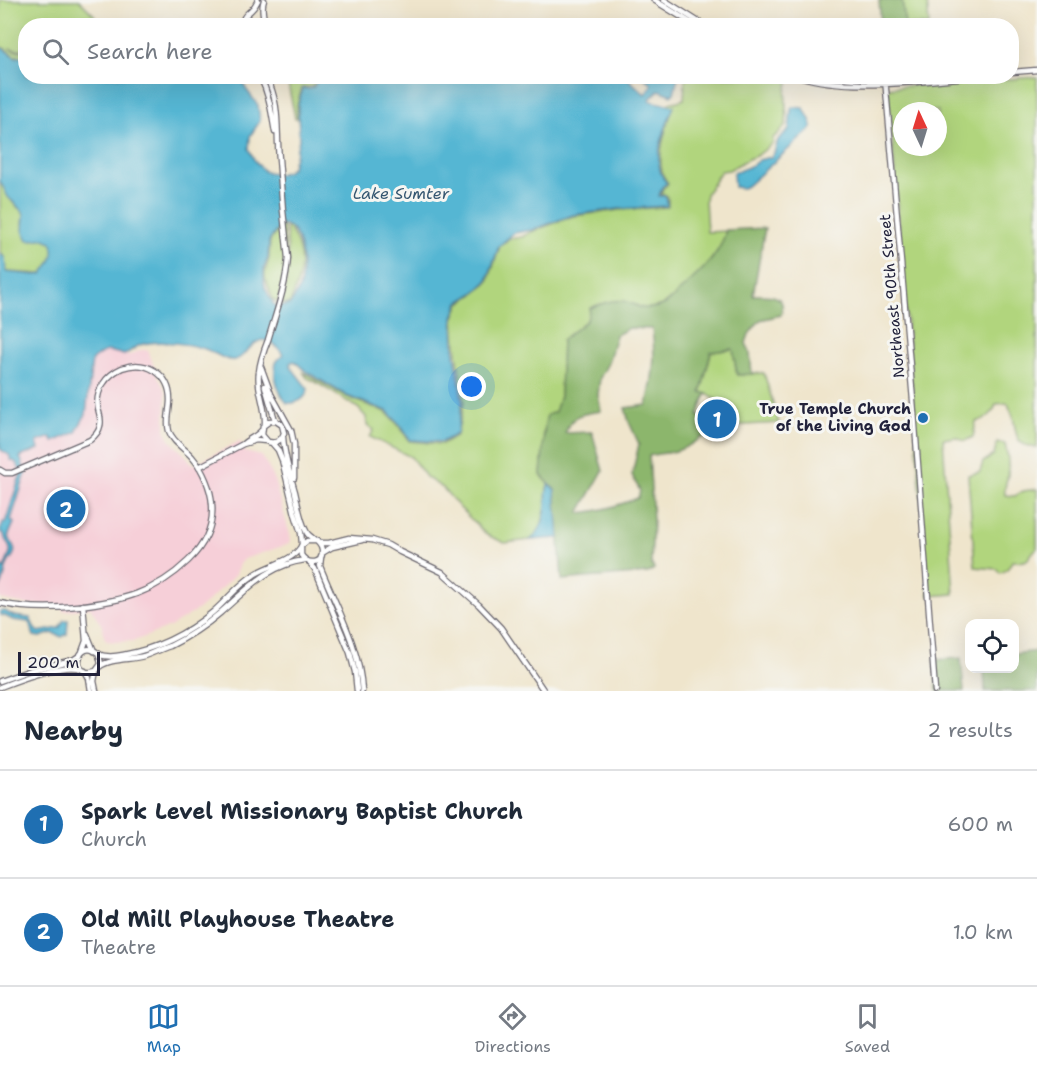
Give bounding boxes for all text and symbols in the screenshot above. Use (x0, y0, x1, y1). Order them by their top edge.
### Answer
search box (18, 18, 1019, 84)
icon: search (39, 35, 72, 68)
text: Search here (87, 37, 213, 66)
north arrow (893, 102, 947, 156)
water label: Lake Sumter (353, 183, 450, 204)
street label: Northeast 90th Street (875, 213, 909, 379)
your location (457, 372, 486, 401)
pin: 1 (698, 396, 736, 442)
place label: True Temple Church of the Living God (759, 399, 911, 436)
marker: True Temple Church of the Living God (916, 411, 930, 425)
pin: 2 (46, 486, 86, 532)
map controls (965, 619, 1019, 673)
button: locate (965, 619, 1019, 673)
scale bar (18, 649, 100, 676)
text: 200 m (27, 652, 79, 673)
text: Nearby (24, 713, 123, 748)
text: 2 results (927, 717, 1013, 743)
text: Spark Level Missionary Baptist Church (81, 797, 523, 826)
text: 1 (39, 811, 48, 837)
text: 600 m (948, 811, 1013, 837)
text: Church (81, 826, 147, 852)
text: Old Mill Playhouse Theatre (81, 905, 395, 934)
text: 2 (37, 919, 51, 945)
text: 1.0 km (953, 919, 1013, 945)
text: Theatre (81, 934, 156, 960)
tab: Map (147, 1000, 181, 1057)
tab: Directions (475, 1000, 551, 1057)
tab: Saved (845, 1000, 890, 1057)

